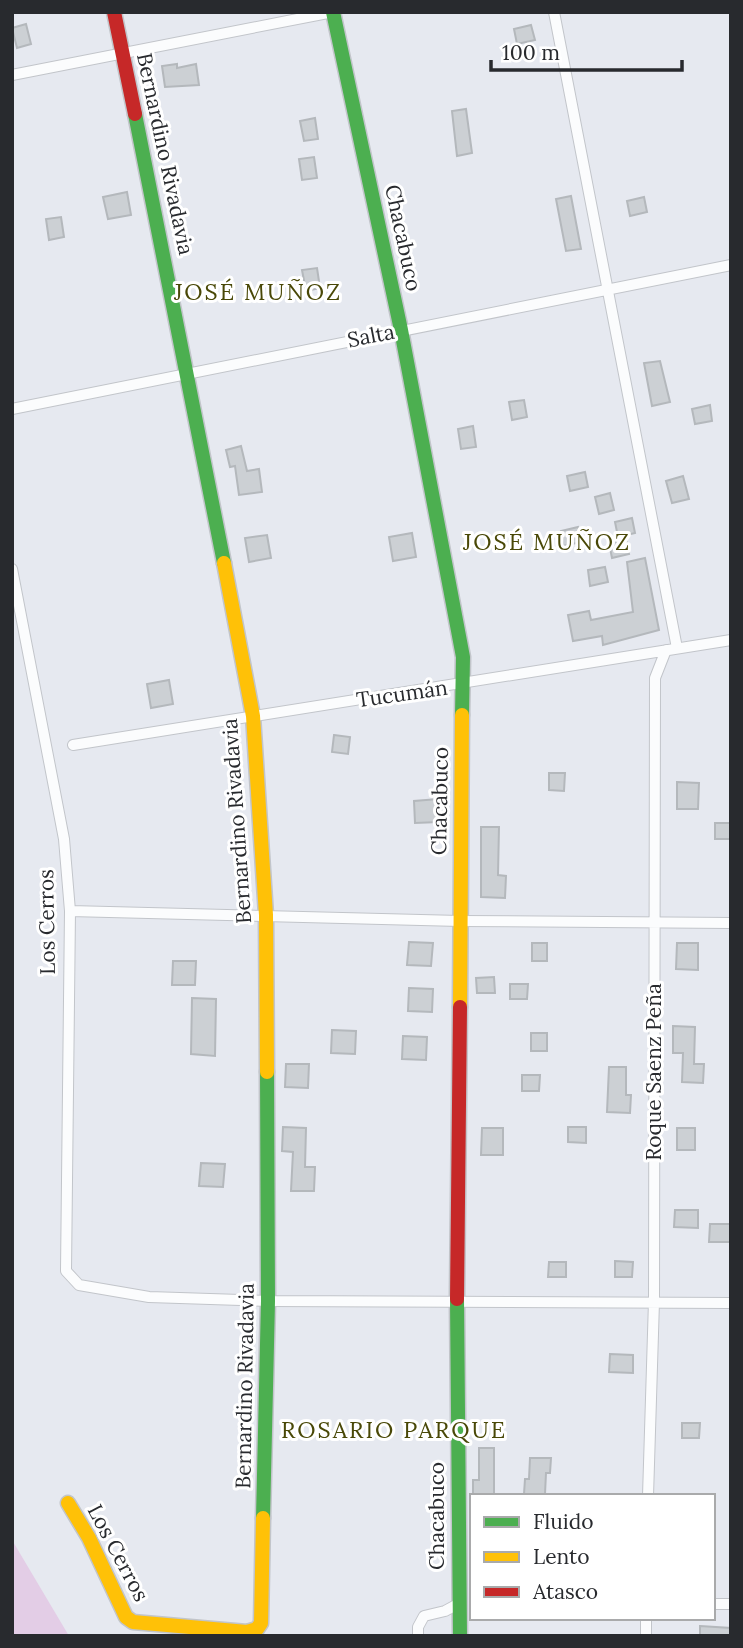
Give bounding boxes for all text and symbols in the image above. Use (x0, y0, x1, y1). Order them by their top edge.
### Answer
scale bar (491, 28, 682, 72)
text: 100 m (502, 39, 560, 66)
street label: Bernardino Rivadavia (131, 50, 200, 258)
street label: Chacabuco (379, 182, 428, 294)
district label: JOSÉ MUÑOZ (173, 277, 342, 306)
street label: Salta (345, 318, 397, 353)
district label: JOSÉ MUÑOZ (462, 527, 631, 556)
street label: Tucumán (355, 674, 449, 713)
street label: Bernardino Rivadavia (216, 717, 257, 925)
street label: Chacabuco (425, 747, 454, 855)
street label: Los Cerros (32, 869, 61, 975)
street label: Roque Saenz Peña (640, 983, 667, 1161)
street label: Bernardino Rivadavia (229, 1283, 260, 1489)
district label: ROSARIO PARQUE (281, 1415, 507, 1444)
street label: Chacabuco (423, 1462, 450, 1570)
legend (470, 1494, 715, 1620)
street label: Los Cerros (82, 1500, 155, 1606)
text: Fluido (533, 1508, 594, 1535)
text: Lento (533, 1543, 590, 1570)
text: Atasco (532, 1578, 598, 1605)

